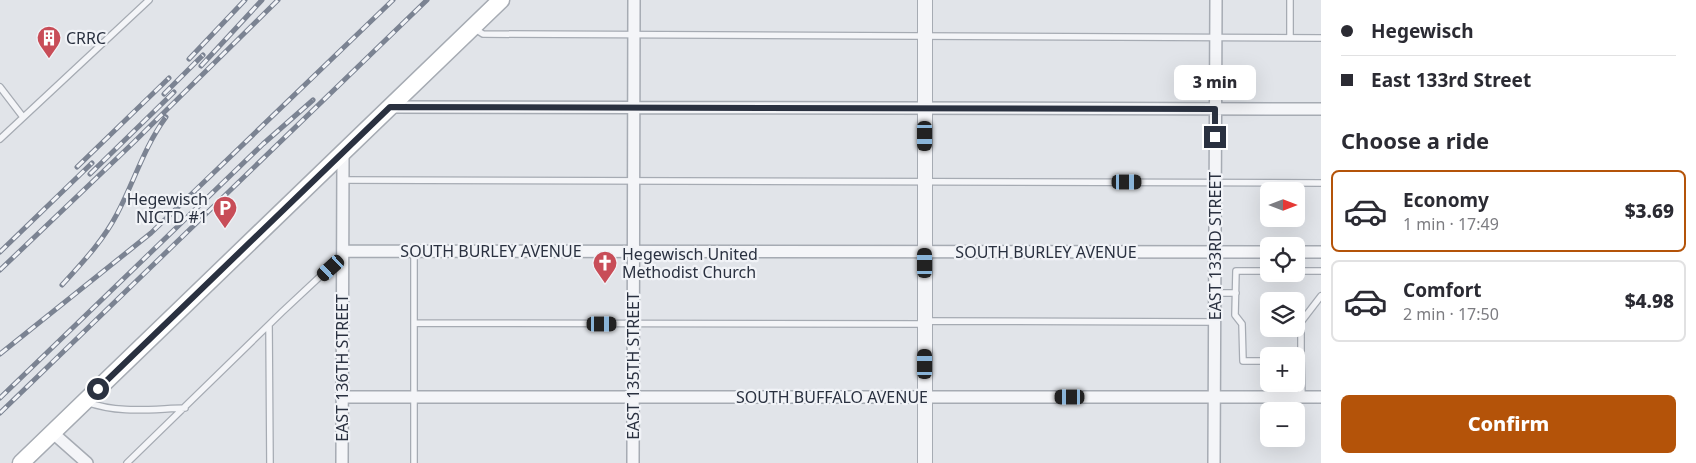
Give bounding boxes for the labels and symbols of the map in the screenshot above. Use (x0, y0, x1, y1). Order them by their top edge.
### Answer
building icon: CRRC (36, 25, 62, 59)
place label: CRRC (66, 27, 106, 49)
callout: 3 min (1174, 64, 1256, 100)
car (917, 121, 932, 151)
route end (1204, 126, 1226, 148)
street label: EAST 133RD STREET (1204, 172, 1226, 320)
car (1112, 175, 1142, 190)
north arrow (1260, 182, 1305, 228)
place label: Hegewisch NICTD #1 (127, 188, 208, 228)
parking icon: Hegewisch NICTD #1 (212, 195, 238, 229)
street label: SOUTH BURLEY AVENUE (400, 240, 582, 262)
street label: SOUTH BURLEY AVENUE (955, 241, 1137, 263)
place label: Hegewisch United Methodist Church (622, 243, 758, 283)
car (917, 248, 932, 278)
church icon: Hegewisch United Methodist Church (592, 250, 618, 284)
car (314, 252, 347, 284)
street label: EAST 135TH STREET (622, 292, 644, 440)
street label: EAST 136TH STREET (331, 294, 353, 442)
car (587, 317, 617, 332)
car (917, 349, 932, 379)
route start (87, 378, 109, 400)
street label: SOUTH BUFFALO AVENUE (736, 386, 928, 408)
car (1055, 390, 1085, 405)

